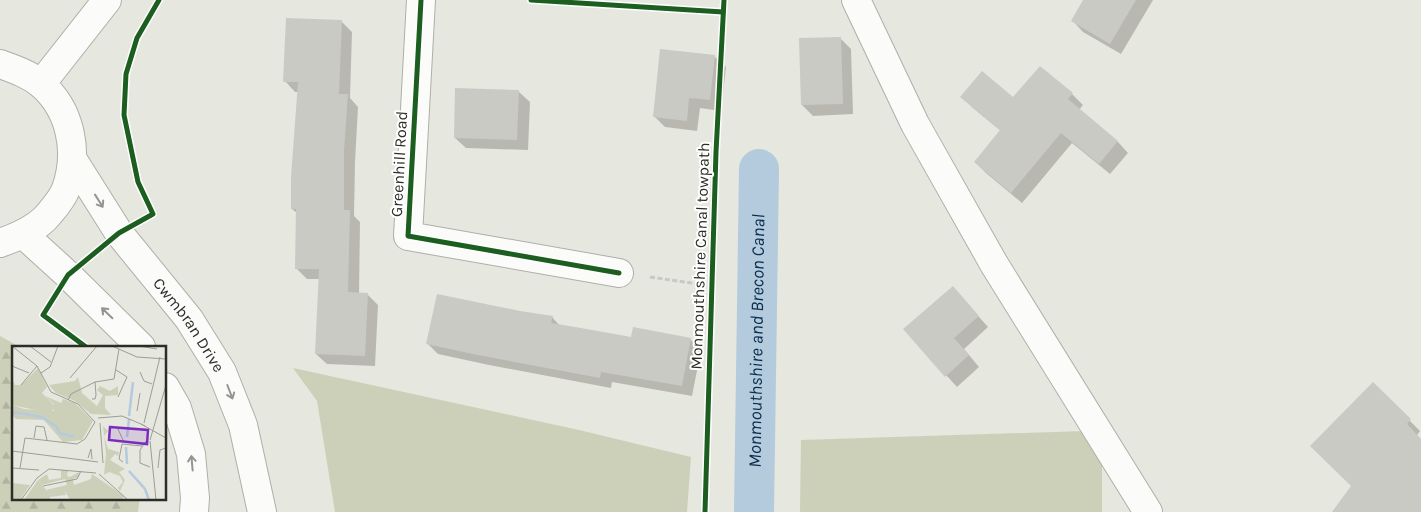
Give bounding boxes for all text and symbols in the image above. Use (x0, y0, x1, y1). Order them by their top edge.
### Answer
street label: Greenhill Road (387, 110, 411, 218)
street label: Monmouthshire Canal towpath (687, 142, 713, 370)
one-way arrow (94, 194, 104, 208)
water label: Monmouthshire and Brecon Canal (744, 214, 769, 468)
street label: Cwmbran Drive (150, 274, 229, 375)
one-way arrow (100, 307, 113, 319)
inset map (12, 346, 166, 500)
one-way arrow (226, 384, 235, 399)
one-way arrow (188, 456, 197, 472)

